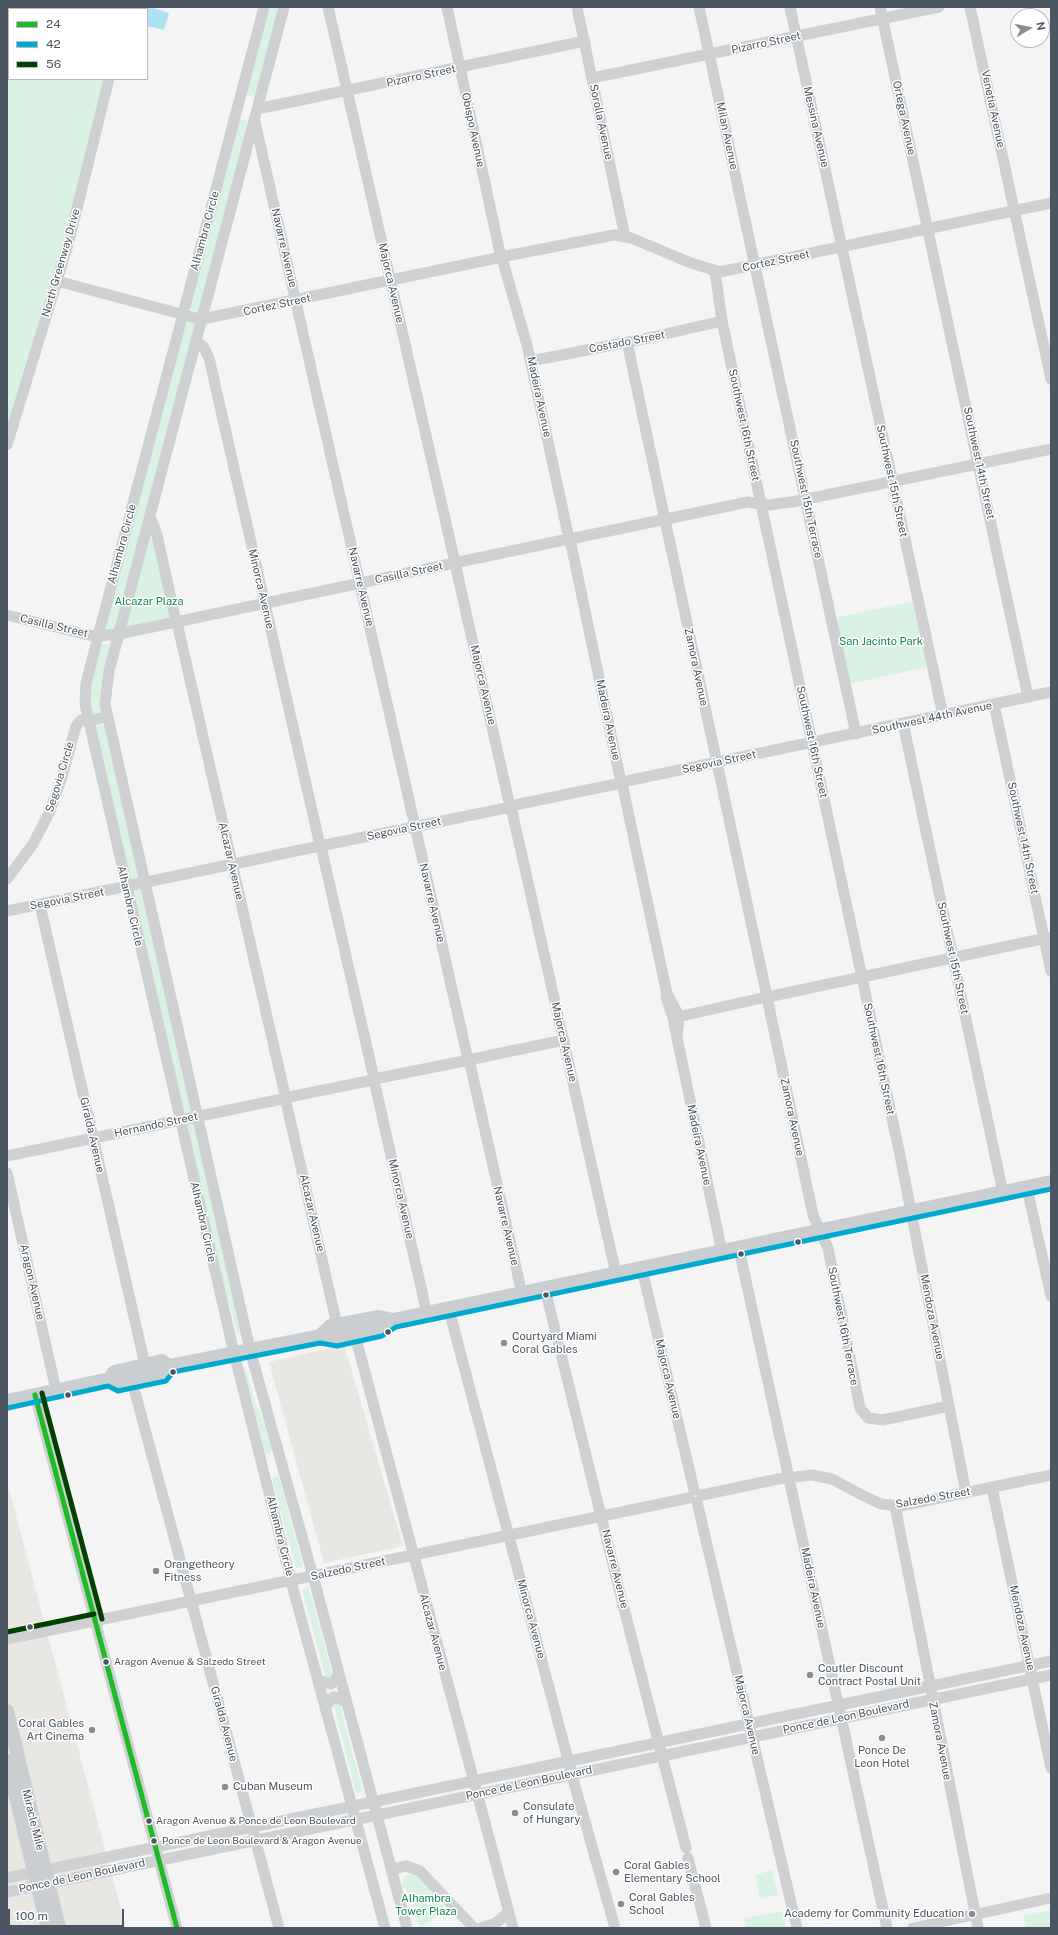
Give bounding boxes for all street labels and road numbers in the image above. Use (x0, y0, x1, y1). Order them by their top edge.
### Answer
street label: Pizarro Street (730, 29, 802, 57)
street label: Pizarro Street (385, 62, 457, 90)
street label: Venetia Avenue (978, 69, 1008, 149)
street label: Ortega Avenue (890, 80, 918, 156)
street label: Sorolla Avenue (587, 83, 615, 161)
street label: Messina Avenue (800, 85, 832, 169)
street label: Obispo Avenue (459, 91, 487, 169)
street label: Milan Avenue (713, 101, 741, 171)
street label: Alhambra Circle (188, 190, 222, 272)
street label: North Greenway Drive (39, 207, 83, 319)
street label: Navarre Avenue (268, 207, 300, 289)
street label: Majorca Avenue (375, 242, 407, 324)
street label: Cortez Street (741, 247, 811, 275)
street label: Cortez Street (242, 291, 312, 319)
street label: Costado Street (588, 328, 666, 356)
street label: Madeira Avenue (524, 356, 554, 438)
street label: Southwest 16th Street (726, 368, 762, 482)
street label: Southwest 14th Street (961, 406, 997, 520)
street label: Southwest 15th Street (874, 424, 910, 538)
street label: Southwest 15th Terrace (787, 438, 825, 560)
street label: Alhambra Circle (105, 503, 139, 585)
street label: Navarre Avenue (345, 546, 377, 628)
street label: Minorca Avenue (245, 548, 277, 630)
street label: Casilla Street (374, 559, 444, 587)
street label: Casilla Street (19, 612, 89, 640)
street label: Zamora Avenue (681, 627, 711, 707)
street label: Majorca Avenue (467, 644, 499, 726)
street label: Madeira Avenue (593, 679, 623, 761)
street label: Southwest 16th Street (794, 685, 830, 799)
street label: Southwest 44th Avenue (871, 699, 993, 737)
street label: Segovia Circle (43, 740, 77, 814)
street label: Segovia Street (681, 748, 757, 776)
street label: Southwest 14th Street (1005, 781, 1041, 895)
street label: Segovia Street (366, 815, 442, 843)
street label: Alcazar Avenue (216, 821, 246, 901)
street label: Navarre Avenue (416, 862, 448, 944)
street label: Alhambra Circle (114, 864, 146, 948)
street label: Segovia Street (29, 885, 105, 913)
street label: Southwest 15th Street (935, 901, 971, 1015)
street label: Majorca Avenue (548, 1001, 580, 1083)
street label: Southwest 16th Street (861, 1002, 897, 1116)
street label: Zamora Avenue (777, 1077, 807, 1157)
street label: Giralda Avenue (77, 1096, 107, 1174)
street label: Madeira Avenue (684, 1104, 714, 1186)
street label: Hernando Street (113, 1110, 199, 1140)
street label: Minorca Avenue (385, 1158, 417, 1240)
street label: Alcazar Avenue (297, 1173, 327, 1253)
street label: Alhambra Circle (187, 1180, 219, 1264)
street label: Navarre Avenue (490, 1185, 522, 1267)
street label: Aragon Avenue (17, 1243, 47, 1321)
street label: Southwest 16th Terrace (825, 1265, 861, 1387)
street label: Mendoza Avenue (917, 1273, 947, 1361)
street label: Majorca Avenue (652, 1338, 684, 1420)
street label: Salzedo Street (894, 1485, 972, 1511)
street label: Alhambra Circle (264, 1495, 296, 1577)
street label: Navarre Avenue (599, 1528, 631, 1610)
street label: Madeira Avenue (798, 1547, 828, 1629)
street label: Salzedo Street (310, 1555, 386, 1583)
street label: Minorca Avenue (514, 1578, 548, 1660)
street label: Mendoza Avenue (1007, 1584, 1037, 1672)
street label: Alcazar Avenue (416, 1592, 450, 1672)
street label: Majorca Avenue (731, 1674, 763, 1756)
street label: Giralda Avenue (208, 1685, 240, 1763)
street label: Ponce de Leon Boulevard (782, 1697, 910, 1737)
street label: Zamora Avenue (926, 1701, 954, 1781)
street label: Ponce de Leon Boulevard (465, 1763, 593, 1803)
street label: Miracle Mile (19, 1788, 47, 1852)
street label: Ponce de Leon Boulevard (18, 1856, 146, 1896)

